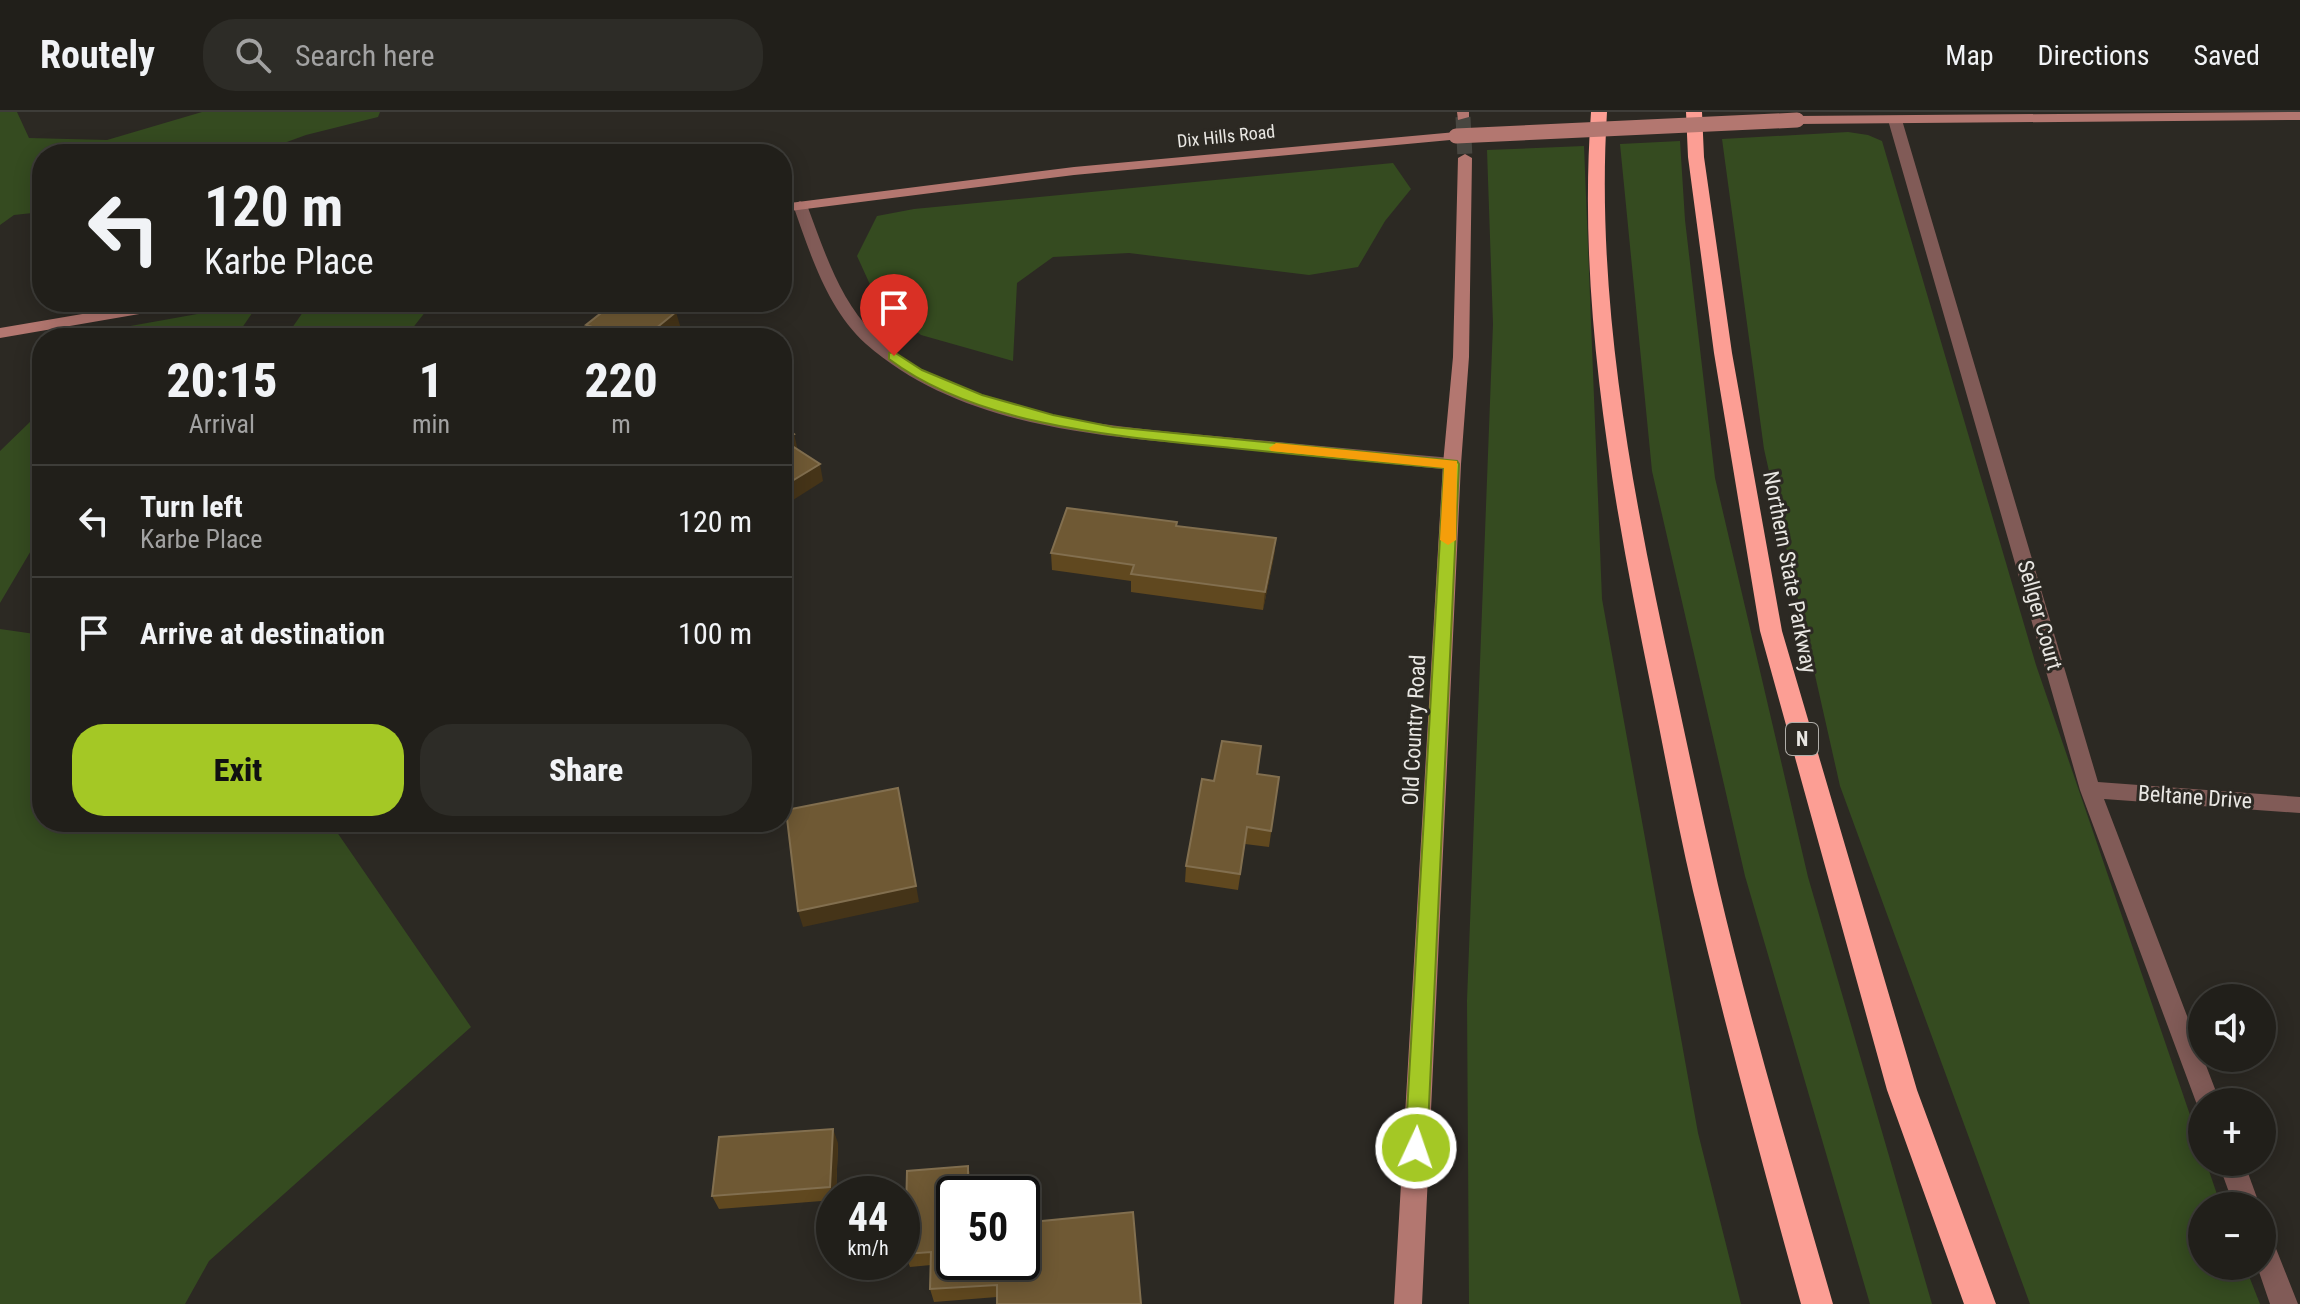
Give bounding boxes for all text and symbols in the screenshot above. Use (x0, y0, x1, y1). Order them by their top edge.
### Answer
search box (203, 19, 763, 91)
text: Routely (40, 33, 155, 77)
icon: search (231, 33, 275, 77)
text: Search here (295, 38, 435, 73)
text: Map (1945, 39, 1994, 72)
text: Directions (2038, 39, 2149, 72)
text: Saved (2193, 39, 2260, 72)
street label: Dix Hills Road (1176, 120, 1276, 152)
text: 120 m (204, 174, 343, 240)
icon: left (72, 176, 176, 280)
text: Karbe Place (204, 241, 374, 283)
pin (860, 274, 928, 356)
icon: arrive (872, 286, 916, 330)
text: 20:15 (166, 352, 278, 409)
text: 1 (419, 352, 443, 409)
text: 220 (584, 352, 658, 409)
text: Arrival (189, 409, 255, 439)
text: min (412, 409, 450, 439)
text: m (611, 409, 631, 439)
street label: Northern State Parkway (1758, 469, 1822, 675)
text: Turn left (140, 489, 243, 524)
icon: left (72, 499, 116, 543)
text: 120 m (678, 504, 752, 539)
text: Karbe Place (140, 524, 263, 554)
street label: Sellger Court (2012, 557, 2068, 673)
icon: arrive (72, 611, 116, 655)
text: Arrive at destination (140, 616, 385, 651)
text: 100 m (678, 616, 752, 651)
street label: Old Country Road (1398, 654, 1430, 806)
road number: N (1786, 723, 1818, 755)
button: Exit (72, 724, 404, 816)
button: Share (420, 724, 752, 816)
street label: Beltane Drive (2137, 781, 2253, 813)
map controls (2188, 984, 2276, 1280)
button: sound (2188, 984, 2276, 1072)
button: + (2188, 1088, 2276, 1176)
position arrow (1374, 1106, 1458, 1190)
speed limit sign: 50 (936, 1176, 1040, 1280)
button: − (2188, 1192, 2276, 1280)
text: 44 (848, 1194, 888, 1241)
text: km/h (847, 1236, 889, 1260)

